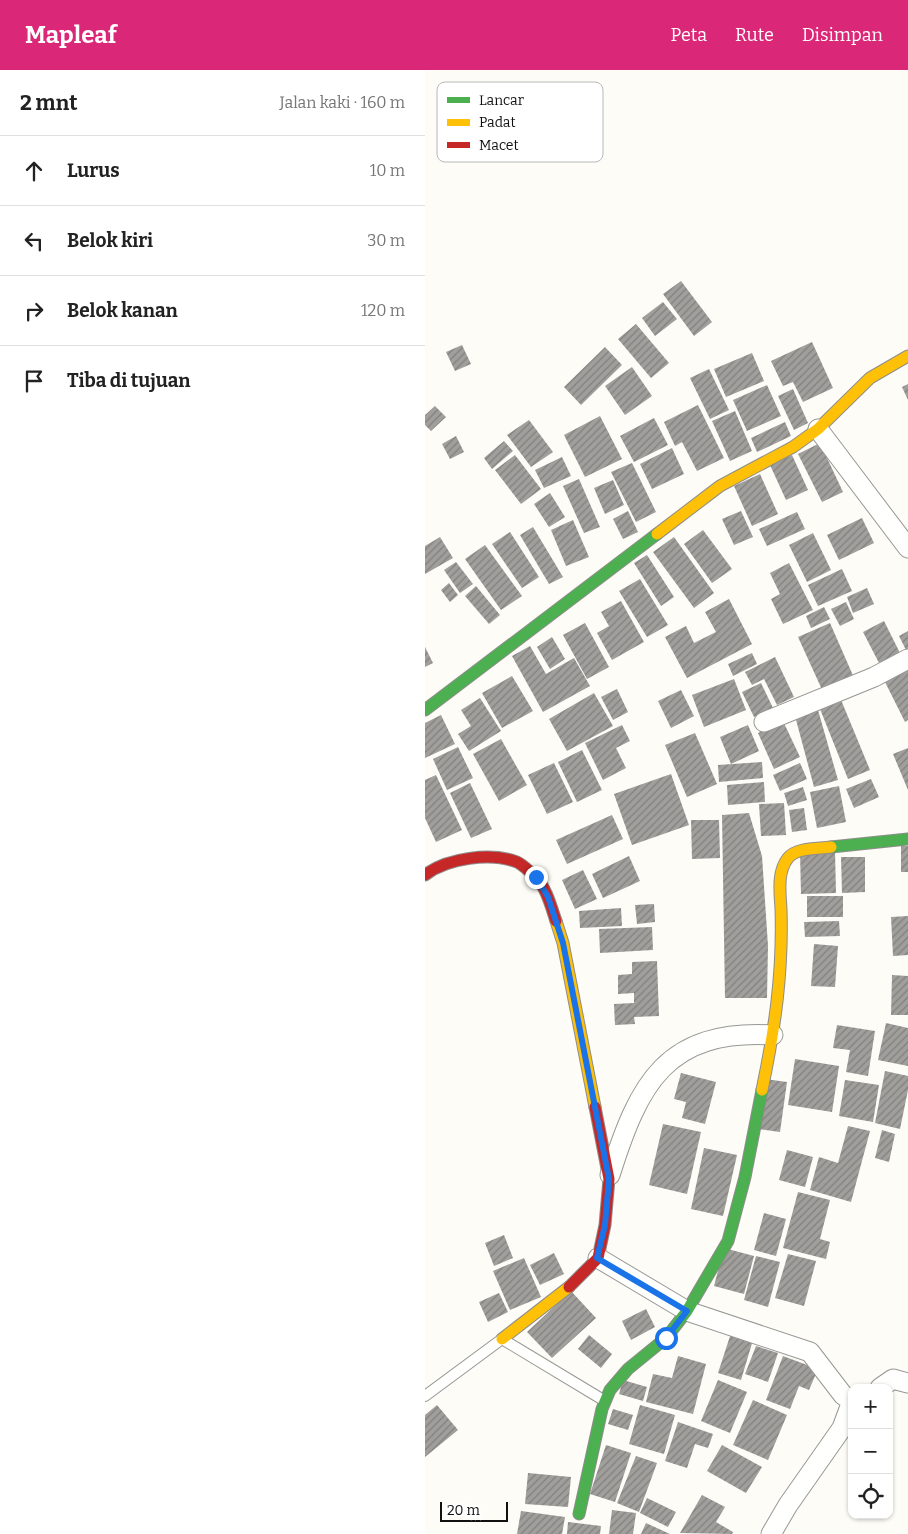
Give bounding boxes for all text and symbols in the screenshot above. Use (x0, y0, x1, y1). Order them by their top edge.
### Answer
text: Mapleaf (25, 21, 117, 49)
text: Peta (671, 24, 707, 46)
text: Rute (735, 24, 774, 46)
text: Disimpan (802, 24, 883, 46)
legend (437, 82, 603, 162)
text: 2 mnt (20, 90, 77, 116)
text: Lancar (479, 92, 524, 109)
text: Jalan kaki · 160 m (279, 93, 405, 112)
text: Padat (479, 114, 516, 131)
text: Macet (479, 137, 519, 154)
icon: ahead (20, 157, 48, 185)
text: Lurus (67, 159, 120, 182)
text: 10 m (370, 161, 405, 180)
icon: left (20, 227, 48, 255)
text: Belok kiri (67, 229, 153, 252)
text: 30 m (367, 231, 405, 250)
icon: right (20, 297, 48, 325)
text: Belok kanan (67, 299, 178, 322)
text: 120 m (361, 301, 405, 320)
icon: arrive (20, 367, 48, 395)
text: Tiba di tujuan (67, 369, 191, 392)
route end (525, 866, 548, 889)
route start (655, 1327, 678, 1350)
map controls (848, 1384, 893, 1519)
button: + (848, 1384, 893, 1429)
button: − (848, 1429, 893, 1474)
button: locate (848, 1474, 893, 1519)
scale bar (440, 1499, 507, 1522)
text: 20 m (447, 1502, 480, 1519)

